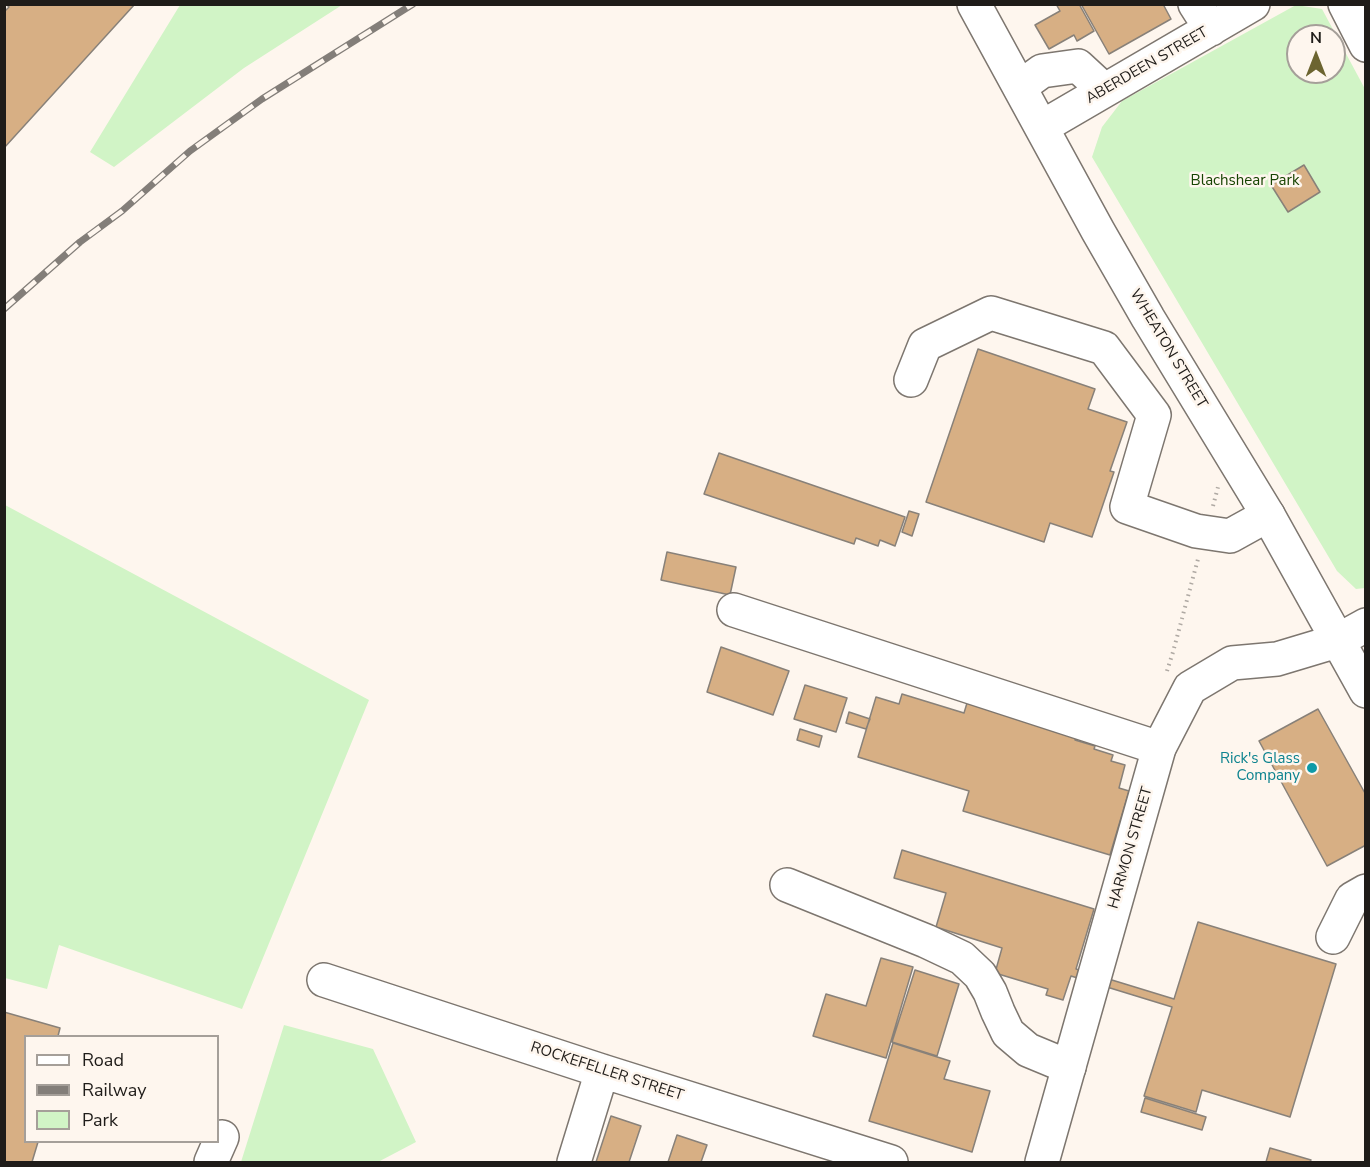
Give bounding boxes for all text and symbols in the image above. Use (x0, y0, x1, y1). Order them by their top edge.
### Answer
street label: ABERDEEN STREET (1083, 24, 1211, 108)
north arrow (1286, 24, 1346, 84)
text: N (1310, 27, 1322, 49)
park label: Blachshear Park (1191, 172, 1299, 190)
street label: WHEATON STREET (1125, 286, 1211, 412)
place label: Rick's Glass Company (1220, 750, 1300, 785)
marker: Rick's Glass Company (1305, 761, 1319, 775)
street label: HARMON STREET (1105, 785, 1157, 911)
legend (24, 1035, 219, 1143)
street label: ROCKEFELLER STREET (528, 1039, 686, 1105)
text: Road (82, 1048, 124, 1072)
text: Railway (82, 1078, 147, 1102)
text: Park (82, 1108, 118, 1132)

